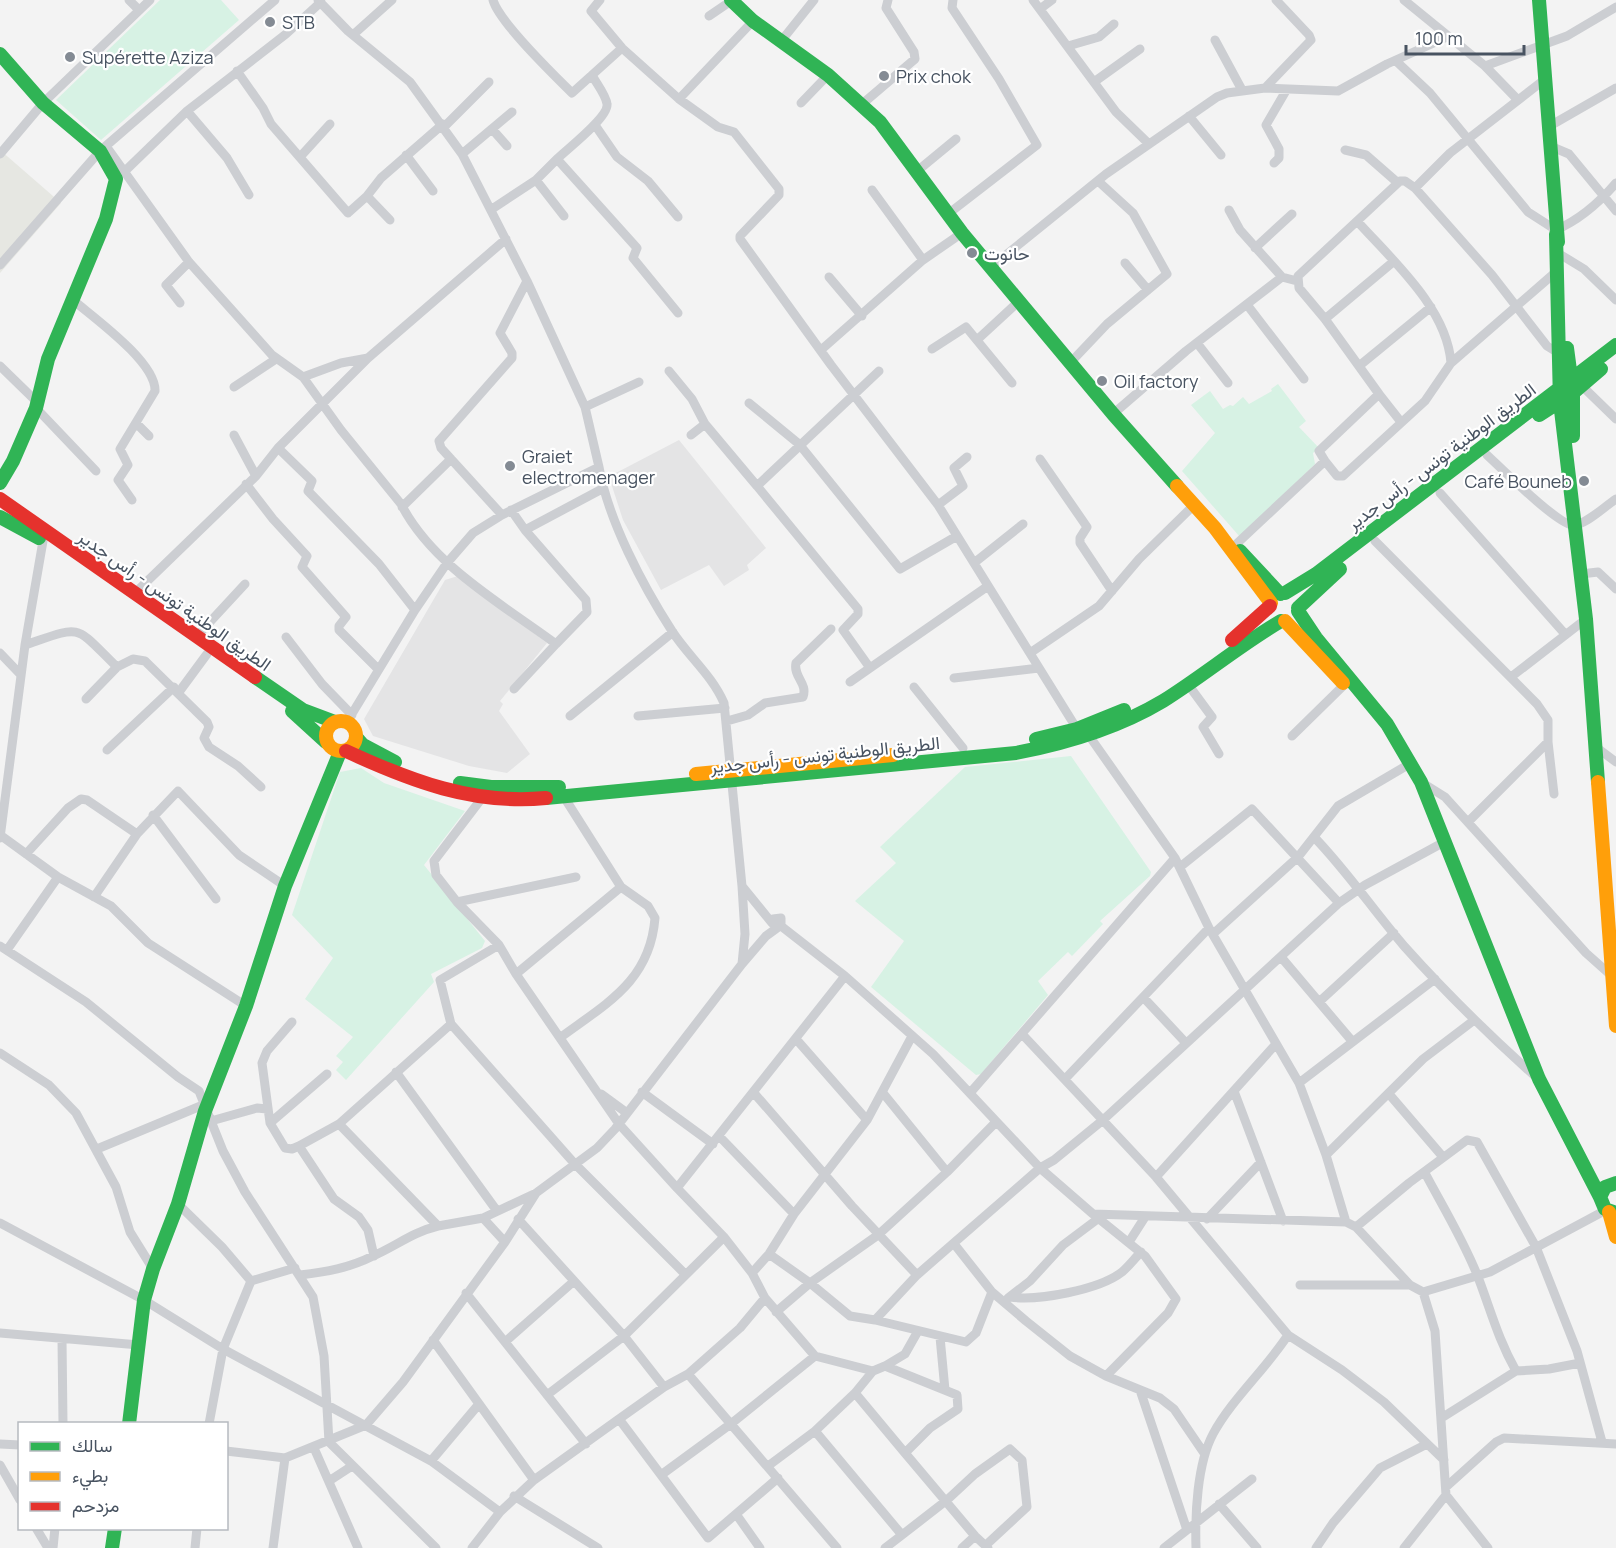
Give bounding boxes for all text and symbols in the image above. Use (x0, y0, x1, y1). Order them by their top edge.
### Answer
place label: STB (282, 10, 315, 34)
marker: STB (263, 15, 277, 29)
scale bar (1406, 18, 1524, 56)
text: 100 m (1415, 26, 1463, 50)
place label: Supérette Aziza (82, 45, 213, 69)
marker: Supérette Aziza (63, 50, 77, 64)
place label: Prix chok (896, 64, 972, 88)
marker: Prix chok (877, 69, 891, 83)
place label: حانوت (984, 241, 1030, 265)
marker: حانوت (965, 246, 979, 260)
place label: Oil factory (1114, 369, 1199, 393)
marker: Oil factory (1095, 374, 1109, 388)
street label: الطريق الوطنية تونس - رأس جدير (1341, 377, 1540, 536)
place label: Graiet electromenager (522, 444, 656, 489)
marker: Graiet electromenager (503, 459, 517, 473)
place label: Café Bouneb (1464, 469, 1572, 493)
marker: Café Bouneb (1577, 474, 1591, 488)
street label: الطريق الوطنية تونس - رأس جدير (73, 523, 276, 676)
street label: الطريق الوطنية تونس - رأس جدير (708, 730, 941, 778)
legend (18, 1422, 228, 1530)
text: سالك (72, 1433, 112, 1457)
text: بطيء (72, 1463, 108, 1491)
text: مزدحم (72, 1493, 119, 1518)

